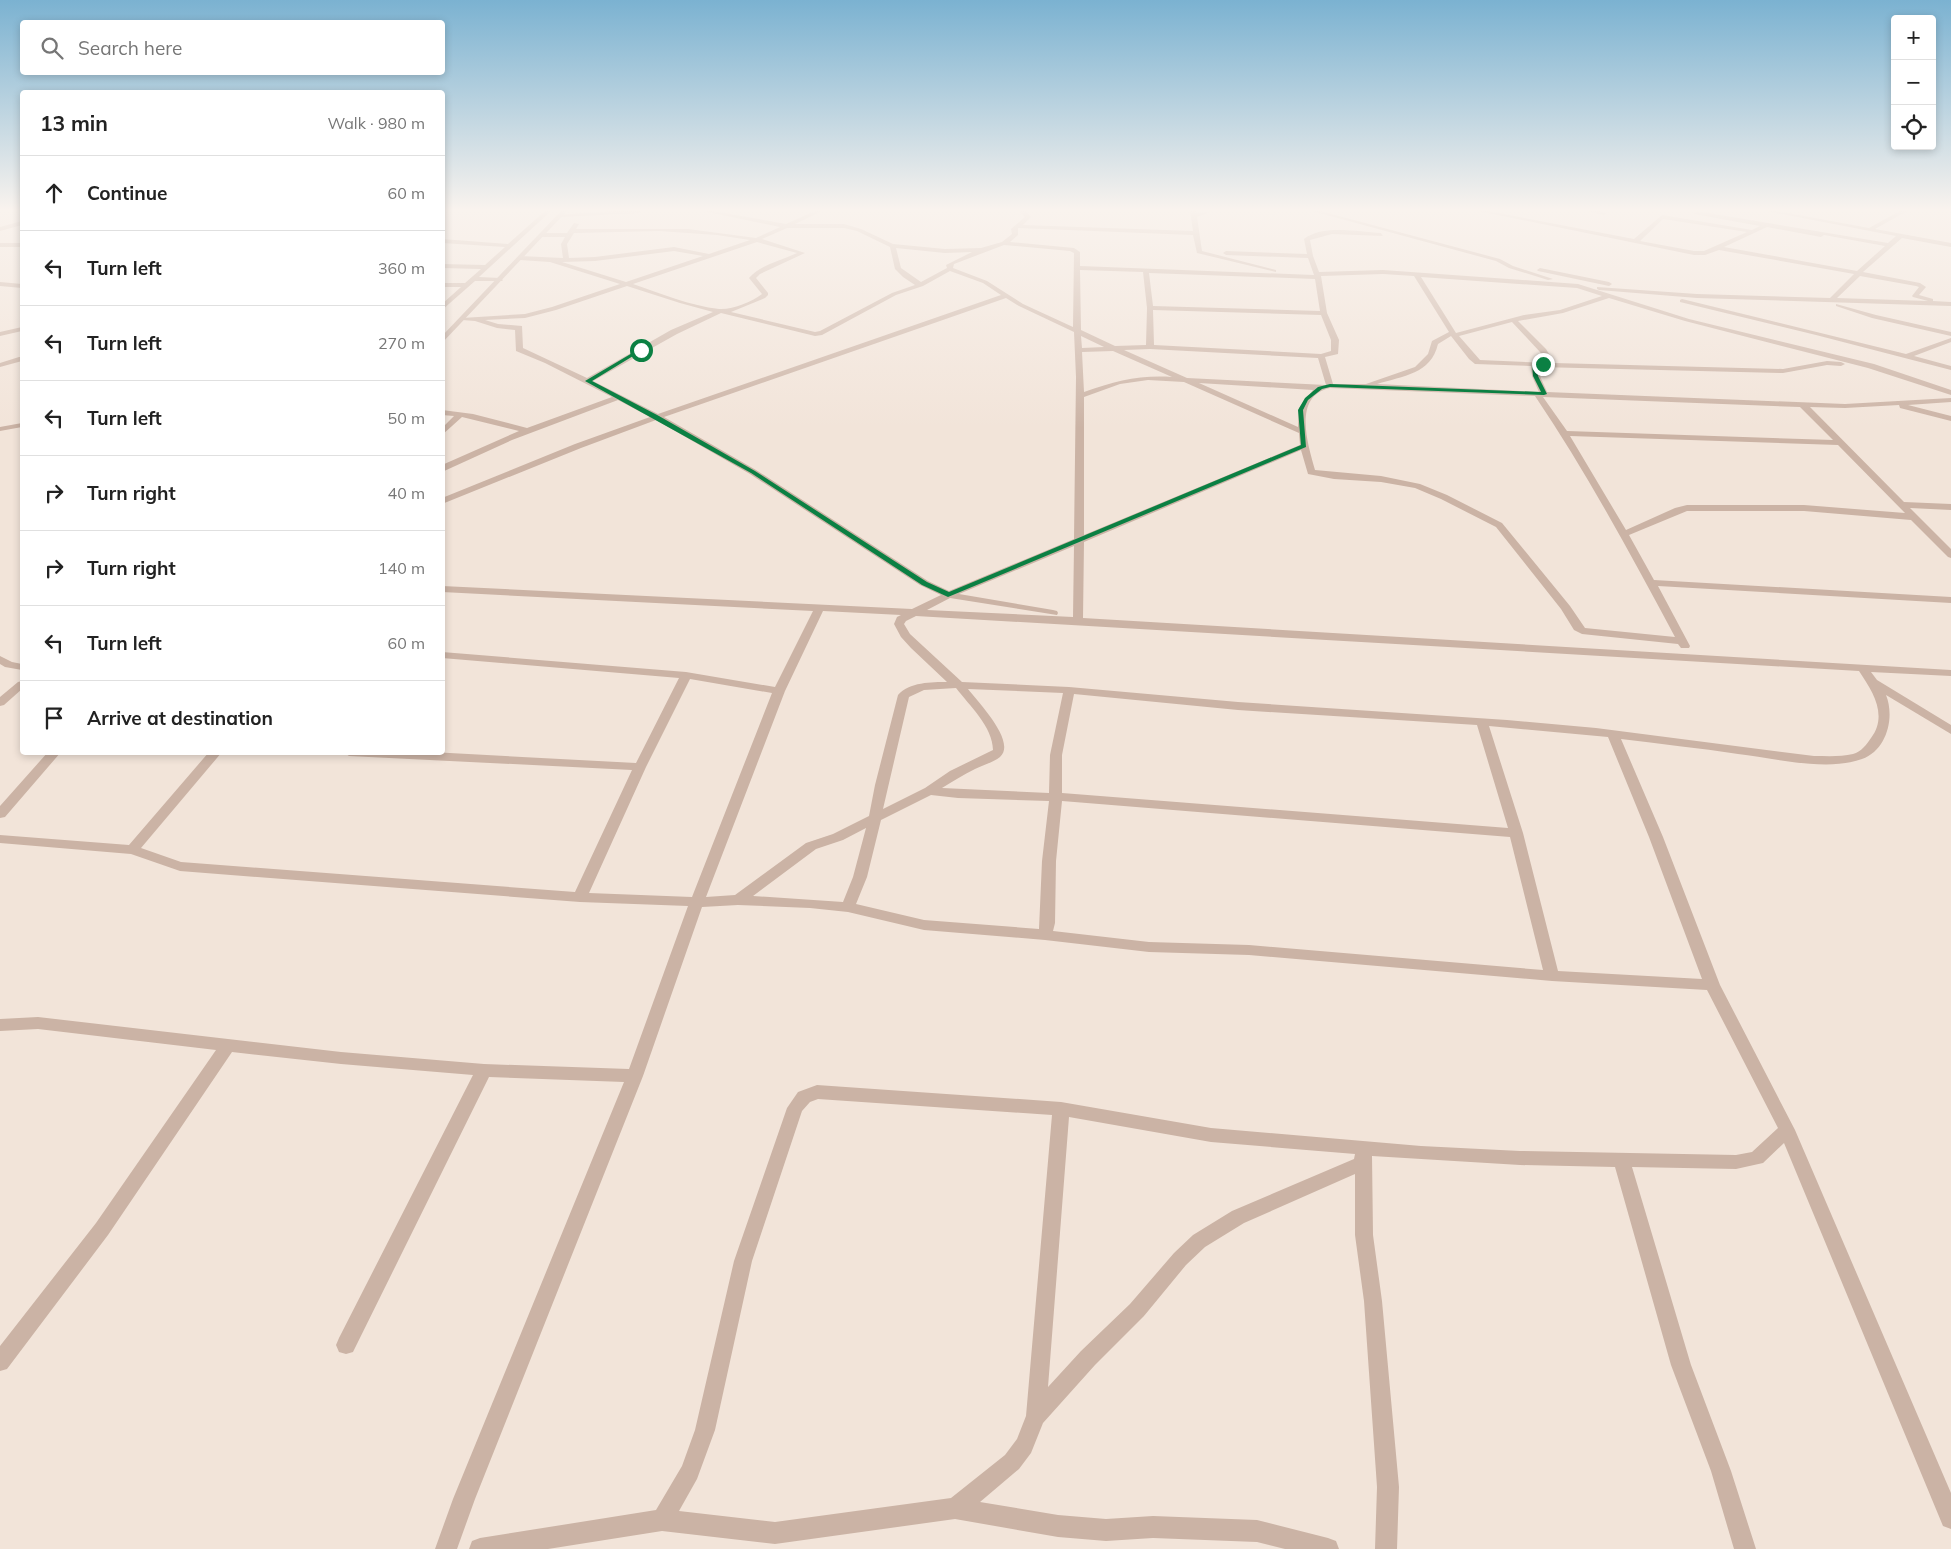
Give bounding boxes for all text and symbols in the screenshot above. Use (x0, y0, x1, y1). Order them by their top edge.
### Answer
map controls (1891, 15, 1936, 150)
button: + (1891, 15, 1936, 60)
search box (20, 20, 445, 75)
icon: search (38, 34, 66, 62)
text: Search here (78, 36, 182, 60)
button: − (1891, 60, 1936, 105)
button: locate (1891, 105, 1936, 150)
text: 13 min (40, 110, 108, 136)
text: Walk · 980 m (327, 113, 425, 133)
icon: ahead (40, 179, 68, 207)
text: Continue (87, 181, 167, 205)
text: 60 m (388, 183, 425, 203)
icon: left (40, 254, 68, 282)
text: Turn left (87, 256, 162, 280)
text: 360 m (378, 258, 425, 278)
icon: left (40, 329, 68, 357)
text: Turn left (87, 331, 162, 355)
text: 270 m (378, 333, 425, 353)
route start (630, 339, 653, 362)
route end (1532, 353, 1555, 376)
icon: left (40, 404, 68, 432)
text: Turn left (87, 406, 162, 430)
text: 50 m (388, 408, 425, 428)
icon: right (40, 479, 68, 507)
text: Turn right (87, 481, 176, 505)
text: 40 m (388, 483, 425, 503)
icon: right (40, 554, 68, 582)
text: Turn right (87, 556, 176, 580)
text: 140 m (378, 558, 425, 578)
icon: left (40, 629, 68, 657)
text: Turn left (87, 631, 162, 655)
text: 60 m (388, 633, 425, 653)
icon: arrive (40, 704, 68, 732)
text: Arrive at destination (87, 706, 273, 730)

